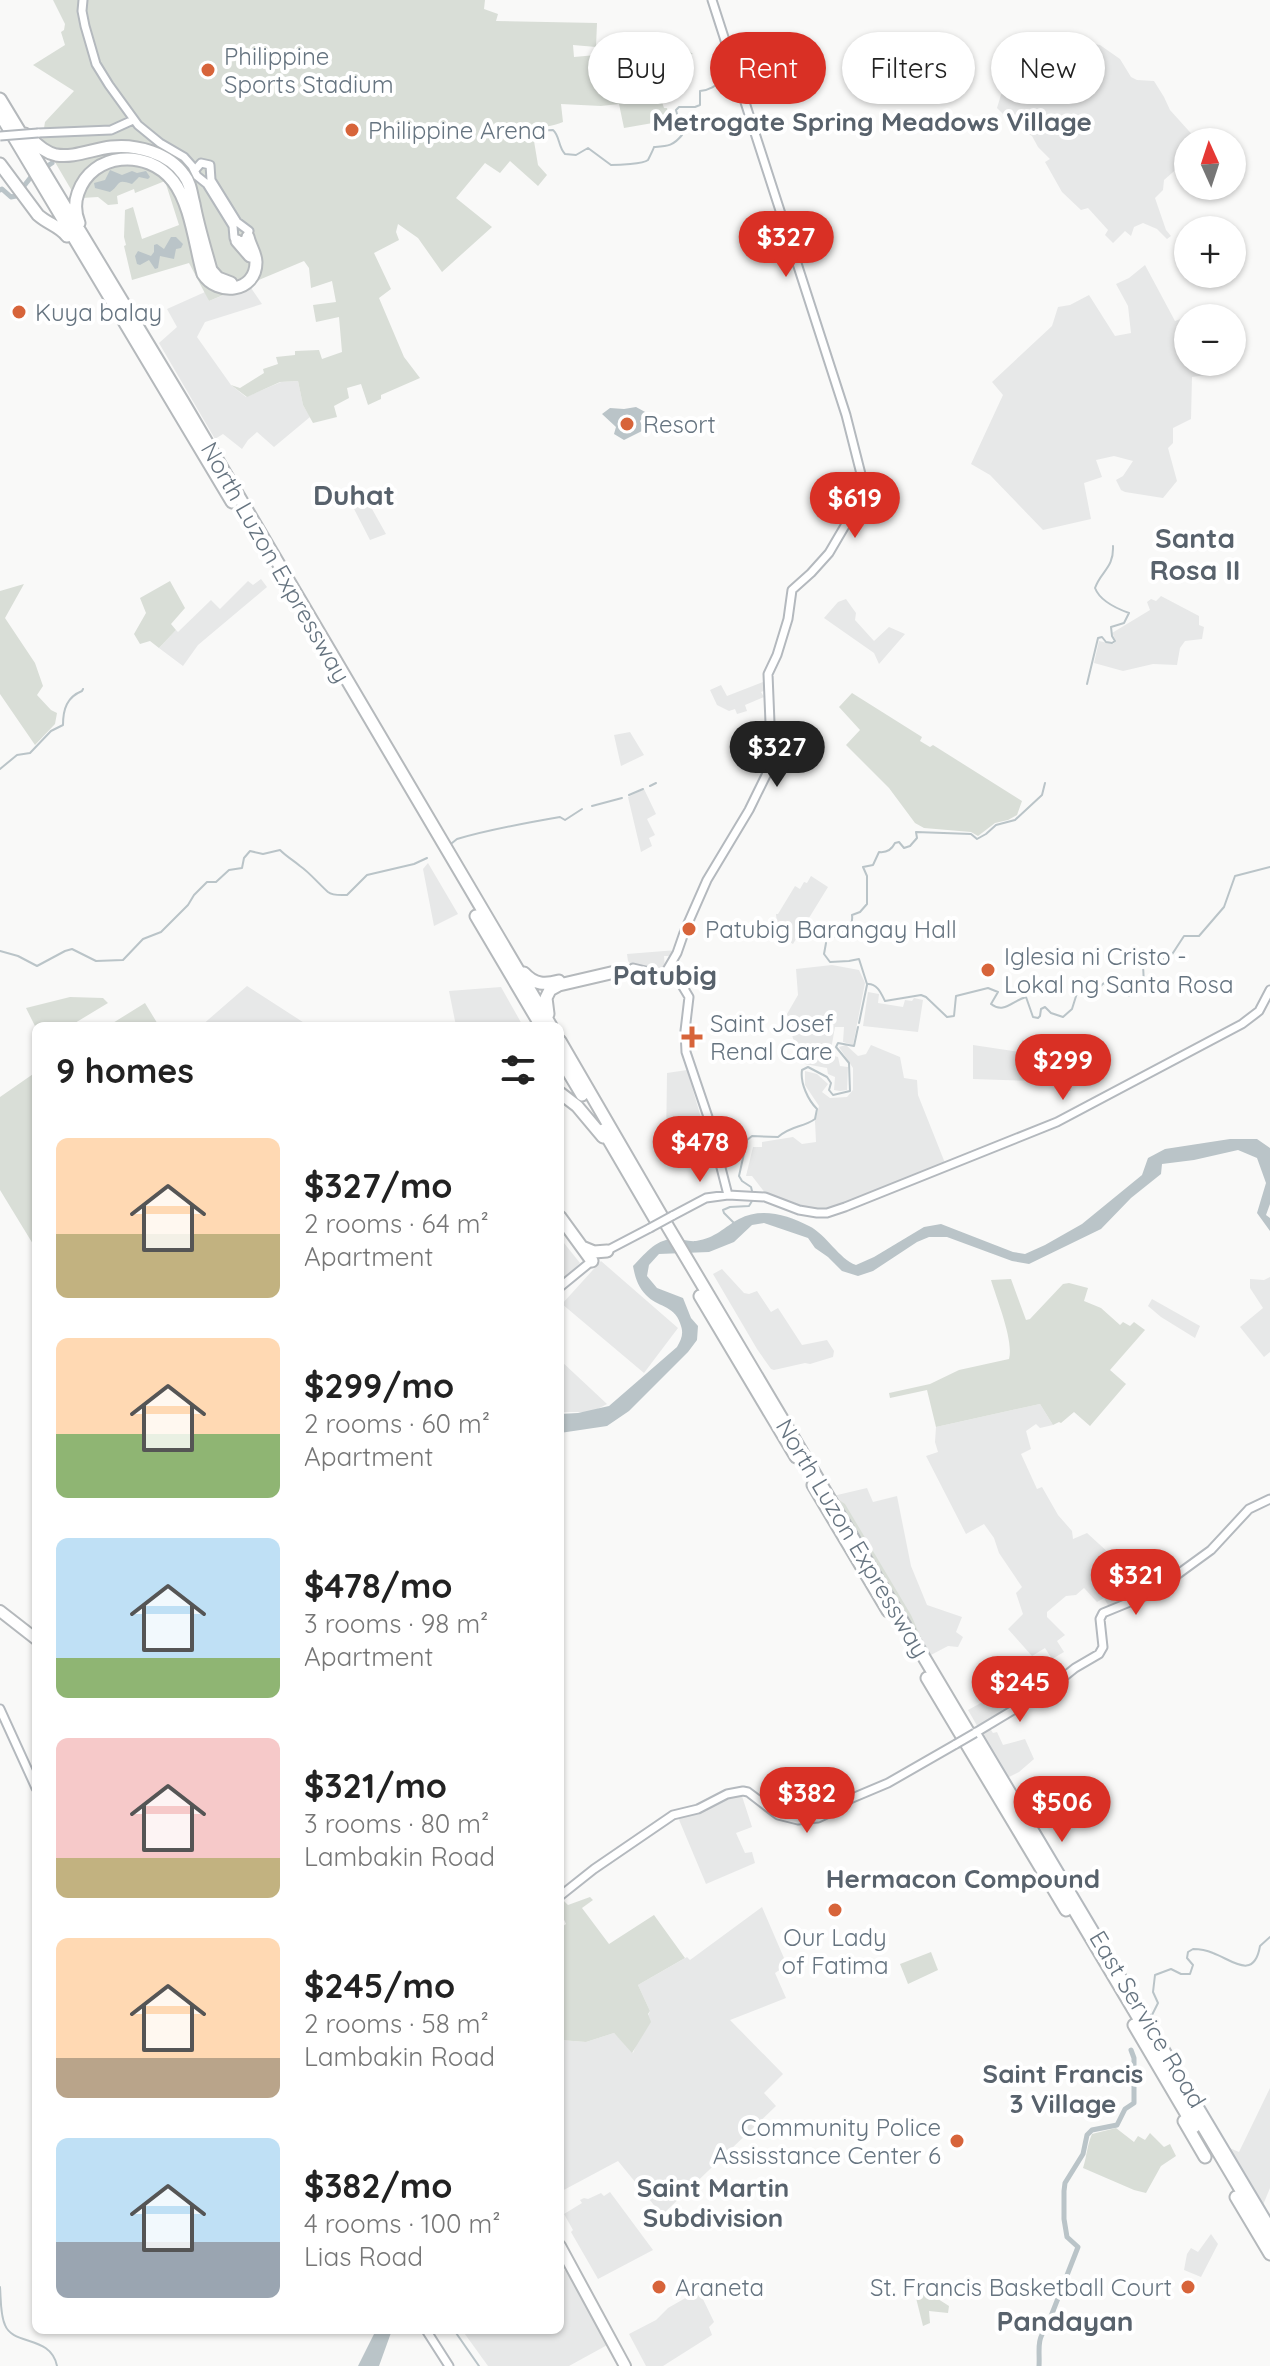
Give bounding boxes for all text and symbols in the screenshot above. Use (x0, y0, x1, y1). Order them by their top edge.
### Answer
chip: Buy (588, 32, 694, 104)
chip: Rent (710, 32, 826, 104)
chip: Filters (842, 32, 975, 104)
chip: New (991, 32, 1105, 104)
place label: Philippine Sports Stadium (224, 41, 394, 99)
marker: Philippine Sports Stadium (199, 61, 217, 79)
district label: Metrogate Spring Meadows Village (652, 105, 1092, 138)
place label: Philippine Arena (368, 115, 546, 145)
marker: Philippine Arena (343, 121, 361, 139)
north arrow (1174, 128, 1246, 200)
map controls (1174, 128, 1246, 376)
pin: $327 (739, 211, 833, 279)
button: + (1174, 216, 1246, 288)
text: $327 (757, 220, 815, 253)
place label: Kuya balay (35, 297, 162, 327)
marker: Kuya balay (10, 303, 28, 321)
button: − (1174, 304, 1246, 376)
place label: Resort (643, 409, 716, 439)
marker: Resort (618, 415, 636, 433)
street label: North Luzon Expressway (195, 436, 357, 688)
pin: $619 (808, 472, 902, 540)
district label: Duhat (313, 477, 395, 512)
text: $619 (828, 481, 882, 514)
district label: Santa Rosa II (1149, 520, 1241, 587)
pin: $327 (730, 721, 824, 789)
text: $327 (748, 730, 806, 763)
place label: Patubig Barangay Hall (705, 914, 957, 944)
marker: Patubig Barangay Hall (680, 920, 698, 938)
place label: Iglesia ni Cristo - Lokal ng Santa Rosa (1004, 941, 1234, 999)
district label: Patubig (613, 957, 717, 992)
marker: Iglesia ni Cristo - Lokal ng Santa Rosa (979, 961, 997, 979)
place label: Saint Josef Renal Care (710, 1008, 834, 1066)
marker: Saint Josef Renal Care (681, 1026, 703, 1048)
pin: $299 (1016, 1034, 1110, 1102)
text: $299 (1033, 1043, 1093, 1076)
icon: filters (496, 1048, 540, 1092)
text: 9 homes (56, 1049, 194, 1092)
pin: $478 (653, 1116, 747, 1184)
text: $478 (671, 1125, 729, 1158)
text: $327/mo (304, 1164, 452, 1207)
icon: home (120, 1170, 216, 1266)
text: 2 rooms · 64 m² (304, 1207, 489, 1240)
text: Apartment (304, 1240, 433, 1273)
text: $299/mo (304, 1364, 454, 1407)
icon: home (120, 1370, 216, 1466)
text: 2 rooms · 60 m² (304, 1407, 490, 1440)
street label: North Luzon Expressway (770, 1413, 936, 1663)
text: Apartment (304, 1440, 433, 1473)
pin: $321 (1089, 1549, 1183, 1617)
text: $321 (1109, 1558, 1163, 1591)
text: $478/mo (304, 1564, 452, 1607)
icon: home (120, 1570, 216, 1666)
text: 3 rooms · 98 m² (304, 1607, 488, 1640)
text: Apartment (304, 1640, 433, 1673)
pin: $245 (973, 1656, 1067, 1724)
text: $245 (990, 1665, 1050, 1698)
text: $321/mo (304, 1764, 447, 1807)
pin: $382 (760, 1767, 854, 1835)
icon: home (120, 1770, 216, 1866)
text: $382 (778, 1776, 836, 1809)
pin: $506 (1015, 1776, 1109, 1844)
text: $506 (1032, 1785, 1092, 1818)
text: 3 rooms · 80 m² (304, 1807, 489, 1840)
text: Lambakin Road (304, 1840, 495, 1873)
district label: Hermacon Compound (826, 1862, 1100, 1895)
marker: Our Lady of Fatima (826, 1901, 844, 1919)
place label: Our Lady of Fatima (781, 1922, 889, 1980)
street label: East Service Road (1083, 1925, 1213, 2113)
text: $245/mo (304, 1964, 455, 2007)
icon: home (120, 1970, 216, 2066)
text: 2 rooms · 58 m² (304, 2007, 489, 2040)
text: Lambakin Road (304, 2040, 495, 2073)
district label: Saint Francis 3 Village (983, 2057, 1143, 2120)
place label: Community Police Assisstance Center 6 (713, 2112, 941, 2170)
marker: Community Police Assisstance Center 6 (948, 2132, 966, 2150)
text: $382/mo (304, 2164, 452, 2207)
icon: home (120, 2170, 216, 2266)
district label: Saint Martin Subdivision (637, 2171, 789, 2234)
text: 4 rooms · 100 m² (304, 2207, 500, 2240)
text: Lias Road (304, 2240, 423, 2273)
place label: Araneta (675, 2272, 764, 2302)
place label: St. Francis Basketball Court (870, 2272, 1172, 2302)
marker: Araneta (650, 2278, 668, 2296)
marker: St. Francis Basketball Court (1179, 2278, 1197, 2296)
district label: Pandayan (997, 2303, 1133, 2338)

